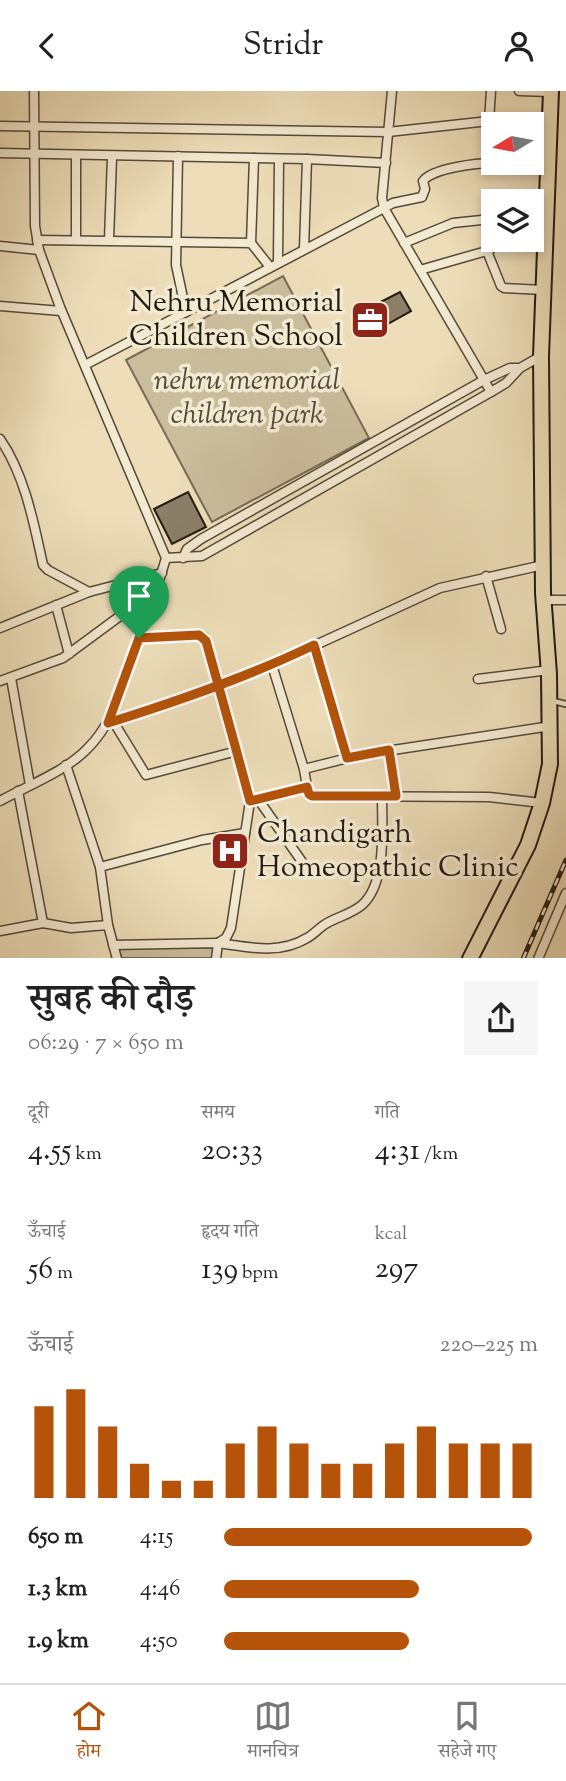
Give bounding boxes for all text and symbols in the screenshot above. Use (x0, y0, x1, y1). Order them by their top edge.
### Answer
text: Stridr (243, 23, 323, 69)
icon: back (28, 27, 66, 65)
icon: person (500, 27, 538, 65)
north arrow (481, 112, 544, 175)
map controls (481, 112, 544, 252)
button: layers (481, 189, 544, 252)
place label: Nehru Memorial Children School (129, 282, 343, 359)
office icon: Nehru Memorial Children School (349, 299, 391, 341)
park label: nehru memorial children park (154, 360, 340, 437)
pin (109, 566, 169, 638)
icon: arrive (120, 577, 158, 615)
place label: Chandigarh Homeopathic Clinic (257, 813, 519, 890)
hospital icon: Chandigarh Homeopathic Clinic (209, 830, 251, 872)
text: सुबह की दौड़ (28, 974, 194, 1028)
button: share (464, 981, 538, 1055)
text: 06:29 · 7 × 650 m (28, 1027, 184, 1060)
text: दूरी (28, 1100, 49, 1127)
text: समय (201, 1100, 235, 1127)
text: गति (375, 1100, 400, 1127)
text: 4.55 (28, 1130, 71, 1173)
text: 20:33 (201, 1130, 263, 1173)
text: 4:31 (375, 1130, 420, 1173)
text: km (71, 1141, 102, 1168)
text: /km (420, 1141, 458, 1168)
text: ऊँचाई (28, 1219, 65, 1246)
text: हृदय गति (201, 1219, 259, 1246)
text: kcal (375, 1221, 407, 1248)
text: 297 (375, 1248, 418, 1291)
text: 56 (28, 1249, 53, 1292)
text: 139 (201, 1249, 238, 1292)
text: m (53, 1260, 73, 1287)
text: bpm (238, 1260, 278, 1287)
text: ऊँचाई (28, 1329, 73, 1362)
text: 220–225 m (440, 1329, 538, 1362)
text: 650 m (28, 1521, 83, 1554)
text: 4:15 (140, 1521, 173, 1554)
text: 1.3 km (28, 1573, 87, 1606)
text: 4:46 (140, 1573, 180, 1606)
text: 1.9 km (28, 1625, 89, 1658)
text: 4:50 (140, 1625, 178, 1658)
tab: होम (70, 1697, 108, 1769)
tab: मानचित्र (247, 1697, 299, 1769)
tab: सहेजे गए (438, 1697, 496, 1769)

